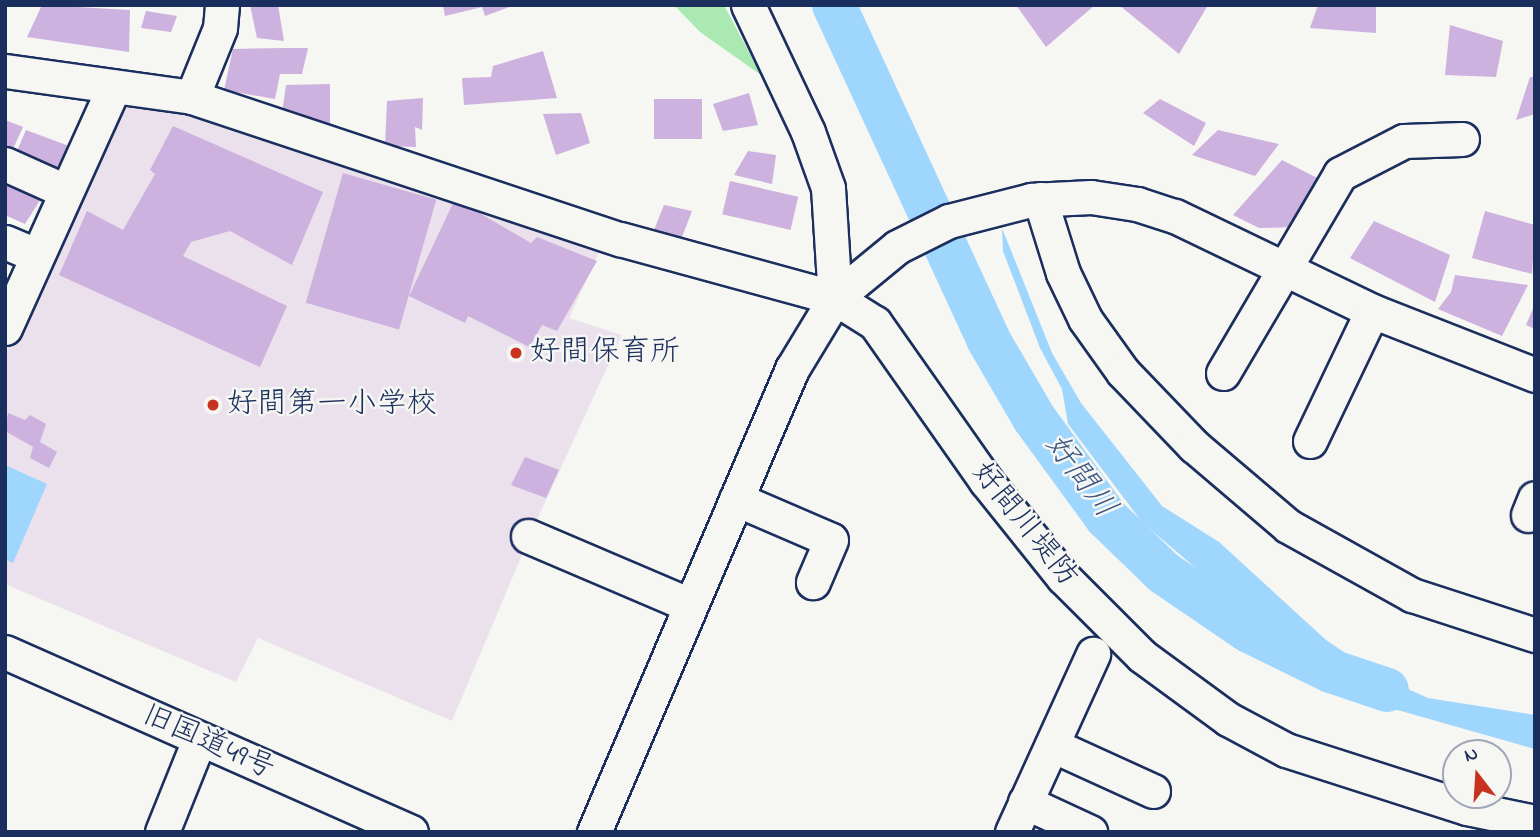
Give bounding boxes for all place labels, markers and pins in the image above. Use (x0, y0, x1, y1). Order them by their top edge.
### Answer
place label: 好間保育所 (530, 335, 680, 371)
marker: 好間保育所 (508, 345, 524, 361)
place label: 好間第一小学校 (227, 387, 437, 423)
marker: 好間第一小学校 (205, 397, 221, 413)

